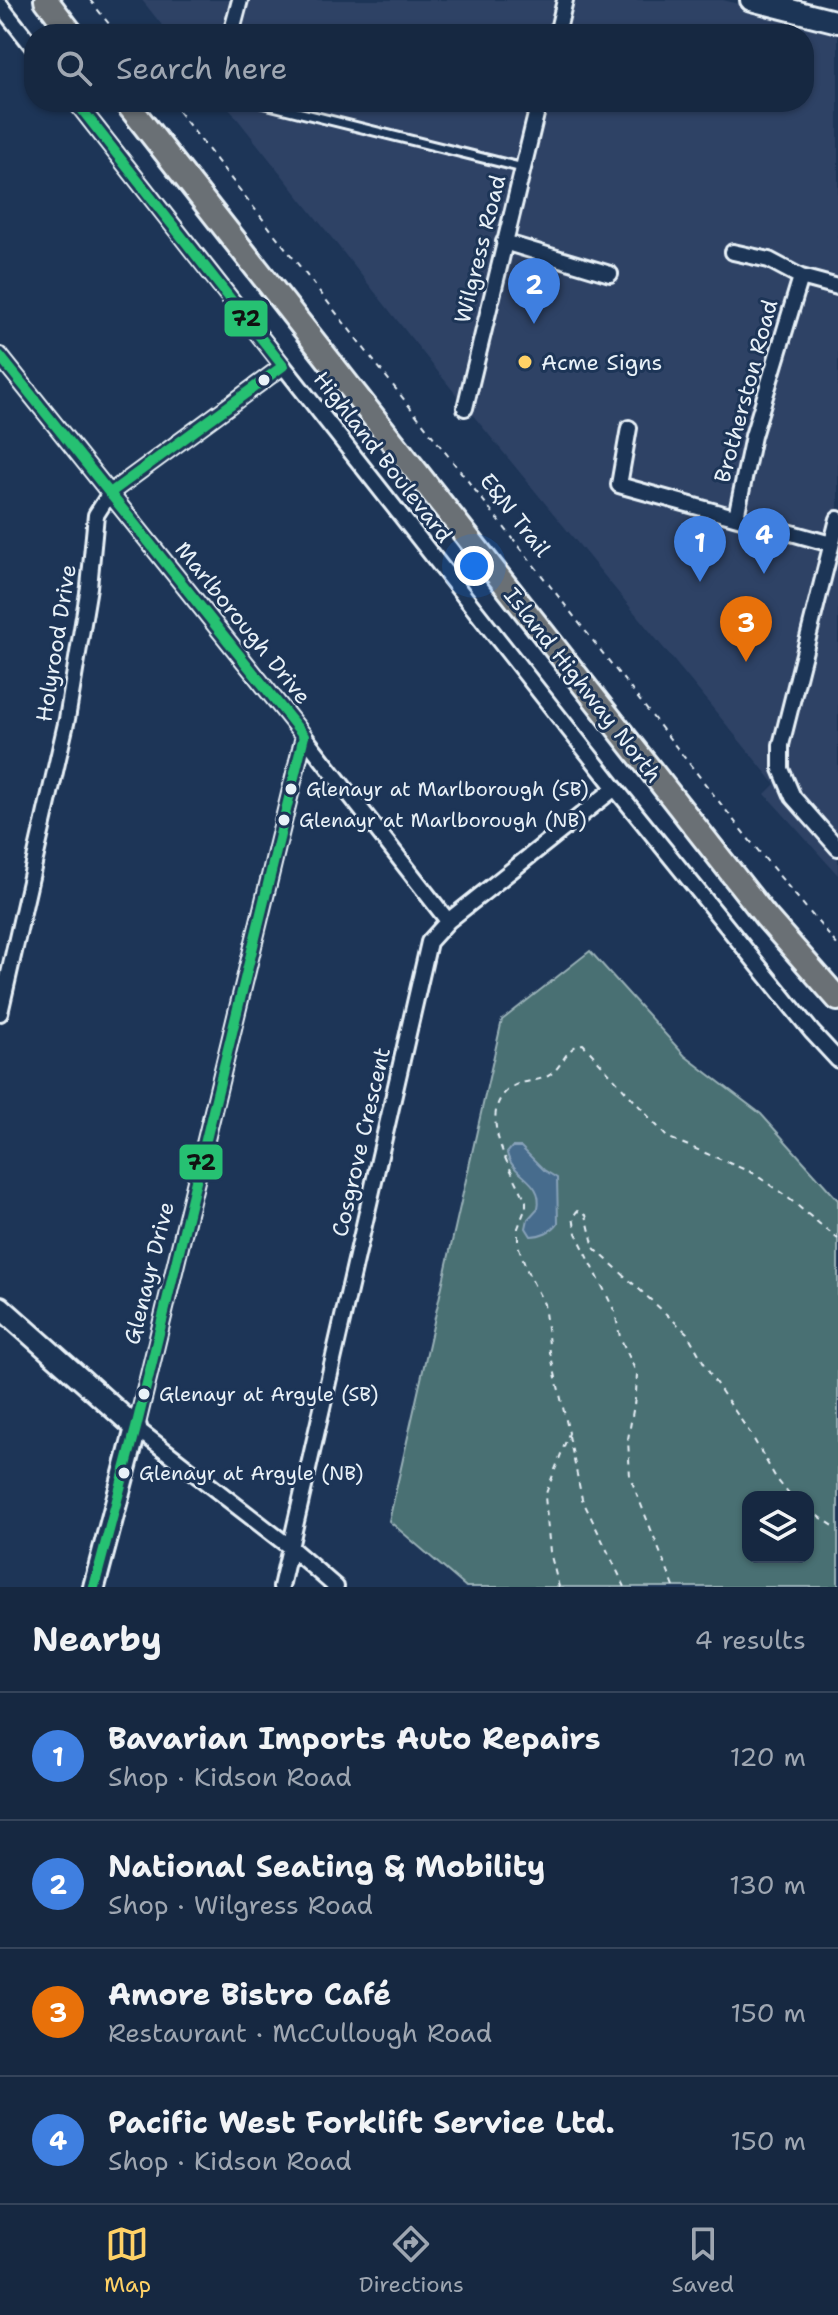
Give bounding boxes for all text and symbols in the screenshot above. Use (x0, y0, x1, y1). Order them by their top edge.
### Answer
search box (24, 24, 814, 112)
icon: search (52, 46, 96, 90)
text: Search here (116, 48, 287, 89)
street label: Wilgress Road (448, 172, 512, 326)
pin: 2 (508, 258, 560, 324)
street label: Brotherston Road (708, 296, 784, 486)
line badge: 72 (223, 299, 269, 338)
text: 72 (231, 304, 261, 333)
place label: Acme Signs (541, 348, 662, 377)
marker: Acme Signs (516, 353, 534, 371)
street label: Highland Boulevard (307, 366, 459, 549)
unlabelled marker (256, 372, 272, 388)
street label: E&N Trail (473, 467, 557, 563)
pin: 4 (738, 508, 790, 574)
pin: 1 (674, 516, 726, 582)
street label: Marlborough Drive (168, 536, 318, 710)
your location (454, 546, 494, 586)
street label: Holyrood Drive (29, 562, 83, 724)
street label: Island Highway North (498, 581, 668, 789)
pin: 3 (720, 596, 772, 662)
place label: Glenayr at Marlborough (SB) (306, 776, 589, 802)
marker: Glenayr at Marlborough (SB) (283, 781, 299, 797)
place label: Glenayr at Marlborough (NB) (299, 807, 587, 833)
marker: Glenayr at Marlborough (NB) (276, 812, 292, 828)
street label: Cosgrove Crescent (325, 1044, 397, 1240)
line badge: 72 (178, 1143, 224, 1181)
text: 72 (186, 1148, 216, 1177)
street label: Glenayr Drive (117, 1199, 181, 1347)
place label: Glenayr at Argyle (SB) (159, 1381, 378, 1407)
marker: Glenayr at Argyle (SB) (136, 1386, 152, 1402)
place label: Glenayr at Argyle (NB) (139, 1460, 363, 1486)
marker: Glenayr at Argyle (NB) (116, 1465, 132, 1481)
map controls (742, 1491, 814, 1563)
button: layers (742, 1491, 814, 1563)
text: Nearby (32, 1616, 162, 1662)
text: 4 results (694, 1622, 806, 1657)
text: Bavarian Imports Auto Repairs (108, 1718, 601, 1759)
text: 1 (52, 1739, 64, 1774)
text: 120 m (730, 1739, 806, 1774)
text: Shop · Kidson Road (108, 1759, 352, 1794)
text: National Seating & Mobility (108, 1846, 545, 1887)
text: 2 (49, 1867, 67, 1902)
text: 130 m (729, 1867, 806, 1902)
text: Shop · Wilgress Road (108, 1887, 373, 1922)
text: Amore Bistro Café (108, 1974, 391, 2015)
text: 3 (49, 1995, 67, 2030)
text: 150 m (730, 1995, 806, 2030)
text: Restaurant · McCullough Road (108, 2015, 492, 2050)
text: Pacific West Forklift Service Ltd. (108, 2102, 615, 2143)
text: 4 (49, 2123, 67, 2158)
text: 150 m (730, 2123, 806, 2158)
text: Shop · Kidson Road (108, 2143, 352, 2178)
tab: Map (104, 2222, 151, 2299)
tab: Directions (359, 2222, 464, 2299)
tab: Saved (672, 2222, 734, 2299)

